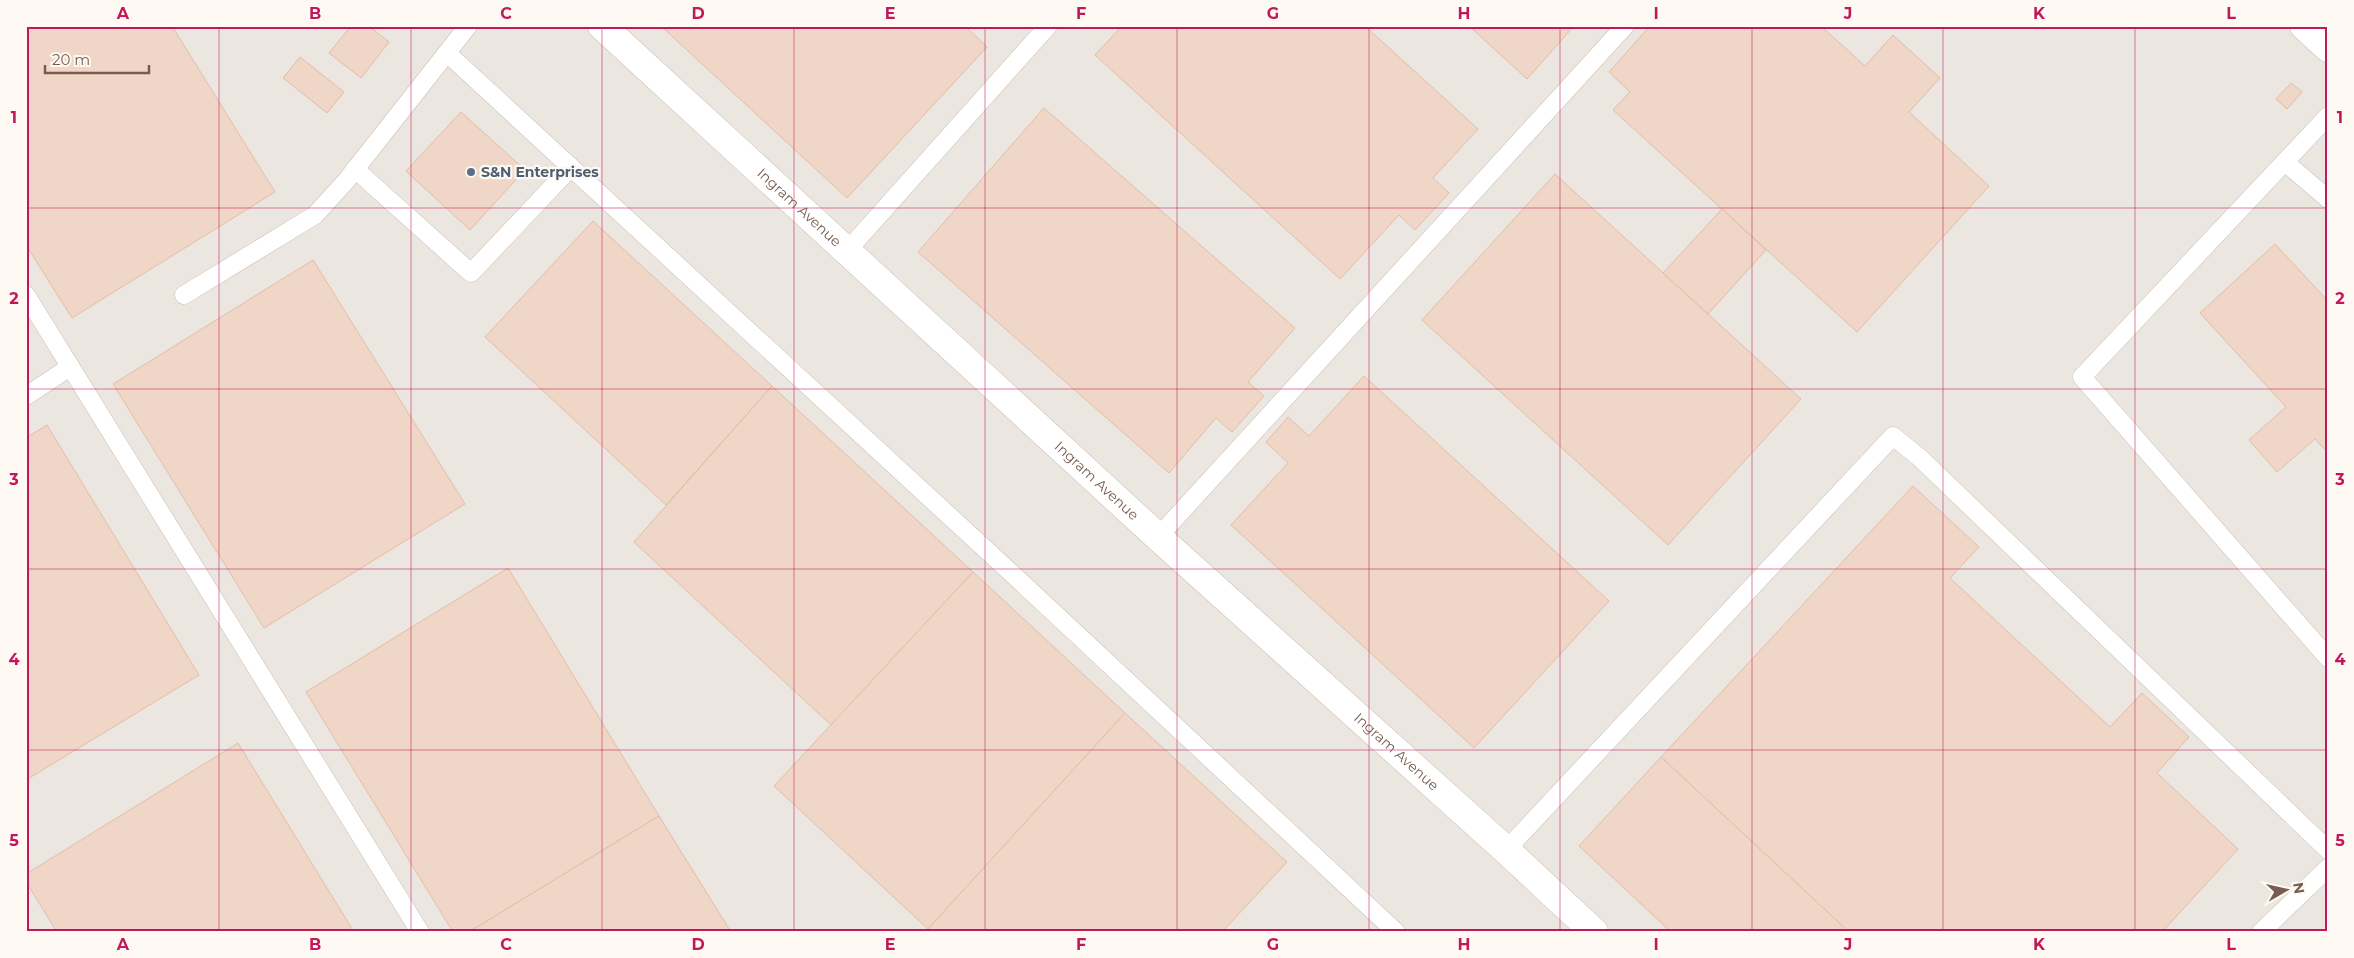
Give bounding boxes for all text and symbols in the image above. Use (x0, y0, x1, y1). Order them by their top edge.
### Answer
text: A (116, 4, 130, 23)
text: B (309, 4, 321, 23)
text: C (500, 4, 512, 23)
text: D (691, 4, 705, 23)
text: E (885, 4, 895, 23)
text: F (1076, 4, 1086, 23)
text: G (1267, 4, 1279, 23)
text: H (1458, 4, 1470, 23)
text: I (1653, 4, 1659, 23)
text: J (1843, 4, 1852, 23)
text: K (2033, 4, 2046, 23)
text: L (2226, 4, 2236, 23)
scale bar (45, 42, 149, 74)
text: 20 m (52, 50, 90, 69)
text: 1 (11, 108, 17, 127)
text: 1 (2337, 108, 2343, 127)
place label: S&N Enterprises (481, 163, 599, 181)
street label: Ingram Avenue (753, 164, 845, 251)
marker: S&N Enterprises (465, 166, 477, 178)
text: 2 (9, 289, 19, 308)
text: 2 (2335, 289, 2345, 308)
street label: Ingram Avenue (1051, 438, 1143, 524)
text: 3 (8, 470, 19, 489)
text: 3 (2334, 470, 2345, 489)
text: 4 (8, 650, 20, 669)
text: 4 (2334, 650, 2346, 669)
street label: Ingram Avenue (1350, 709, 1443, 794)
text: 5 (9, 831, 19, 850)
text: 5 (2335, 831, 2345, 850)
north arrow (2262, 866, 2312, 916)
text: N (2289, 881, 2309, 895)
text: A (116, 935, 130, 954)
text: B (309, 935, 321, 954)
text: C (500, 935, 512, 954)
text: D (691, 935, 705, 954)
text: E (885, 935, 895, 954)
text: F (1076, 935, 1086, 954)
text: G (1267, 935, 1279, 954)
text: H (1458, 935, 1470, 954)
text: I (1653, 935, 1659, 954)
text: J (1843, 935, 1852, 954)
text: K (2033, 935, 2046, 954)
text: L (2226, 935, 2236, 954)

